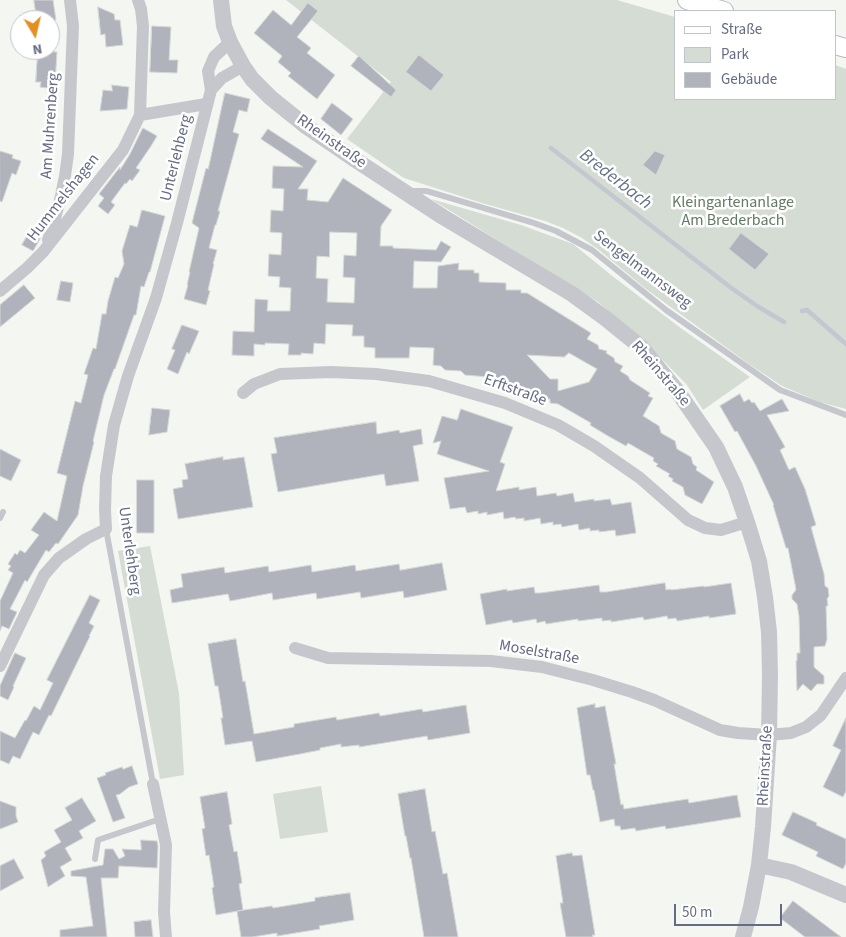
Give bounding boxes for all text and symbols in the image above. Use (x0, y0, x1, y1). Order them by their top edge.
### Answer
north arrow (10, 10, 60, 60)
legend (674, 10, 836, 100)
text: Straße (721, 19, 762, 40)
text: N (31, 38, 43, 59)
text: Park (721, 44, 749, 65)
text: Gebäude (721, 69, 777, 90)
street label: Am Muhrenberg (38, 72, 64, 180)
street label: Rheinstraße (292, 111, 370, 173)
street label: Unterlehberg (157, 113, 197, 203)
water label: Brederbach (575, 145, 655, 215)
street label: Hummelshagen (24, 150, 104, 246)
park label: Kleingartenanlage Am Brederbach (672, 193, 794, 231)
street label: Sengelmannsweg (589, 227, 695, 313)
street label: Rheinstraße (626, 337, 694, 411)
street label: Erftstraße (481, 371, 549, 411)
street label: Unterlehberg (113, 506, 145, 596)
street label: Moselstraße (497, 636, 581, 670)
street label: Rheinstraße (754, 725, 778, 807)
scale bar (676, 894, 784, 926)
text: 50 m (682, 902, 712, 923)

